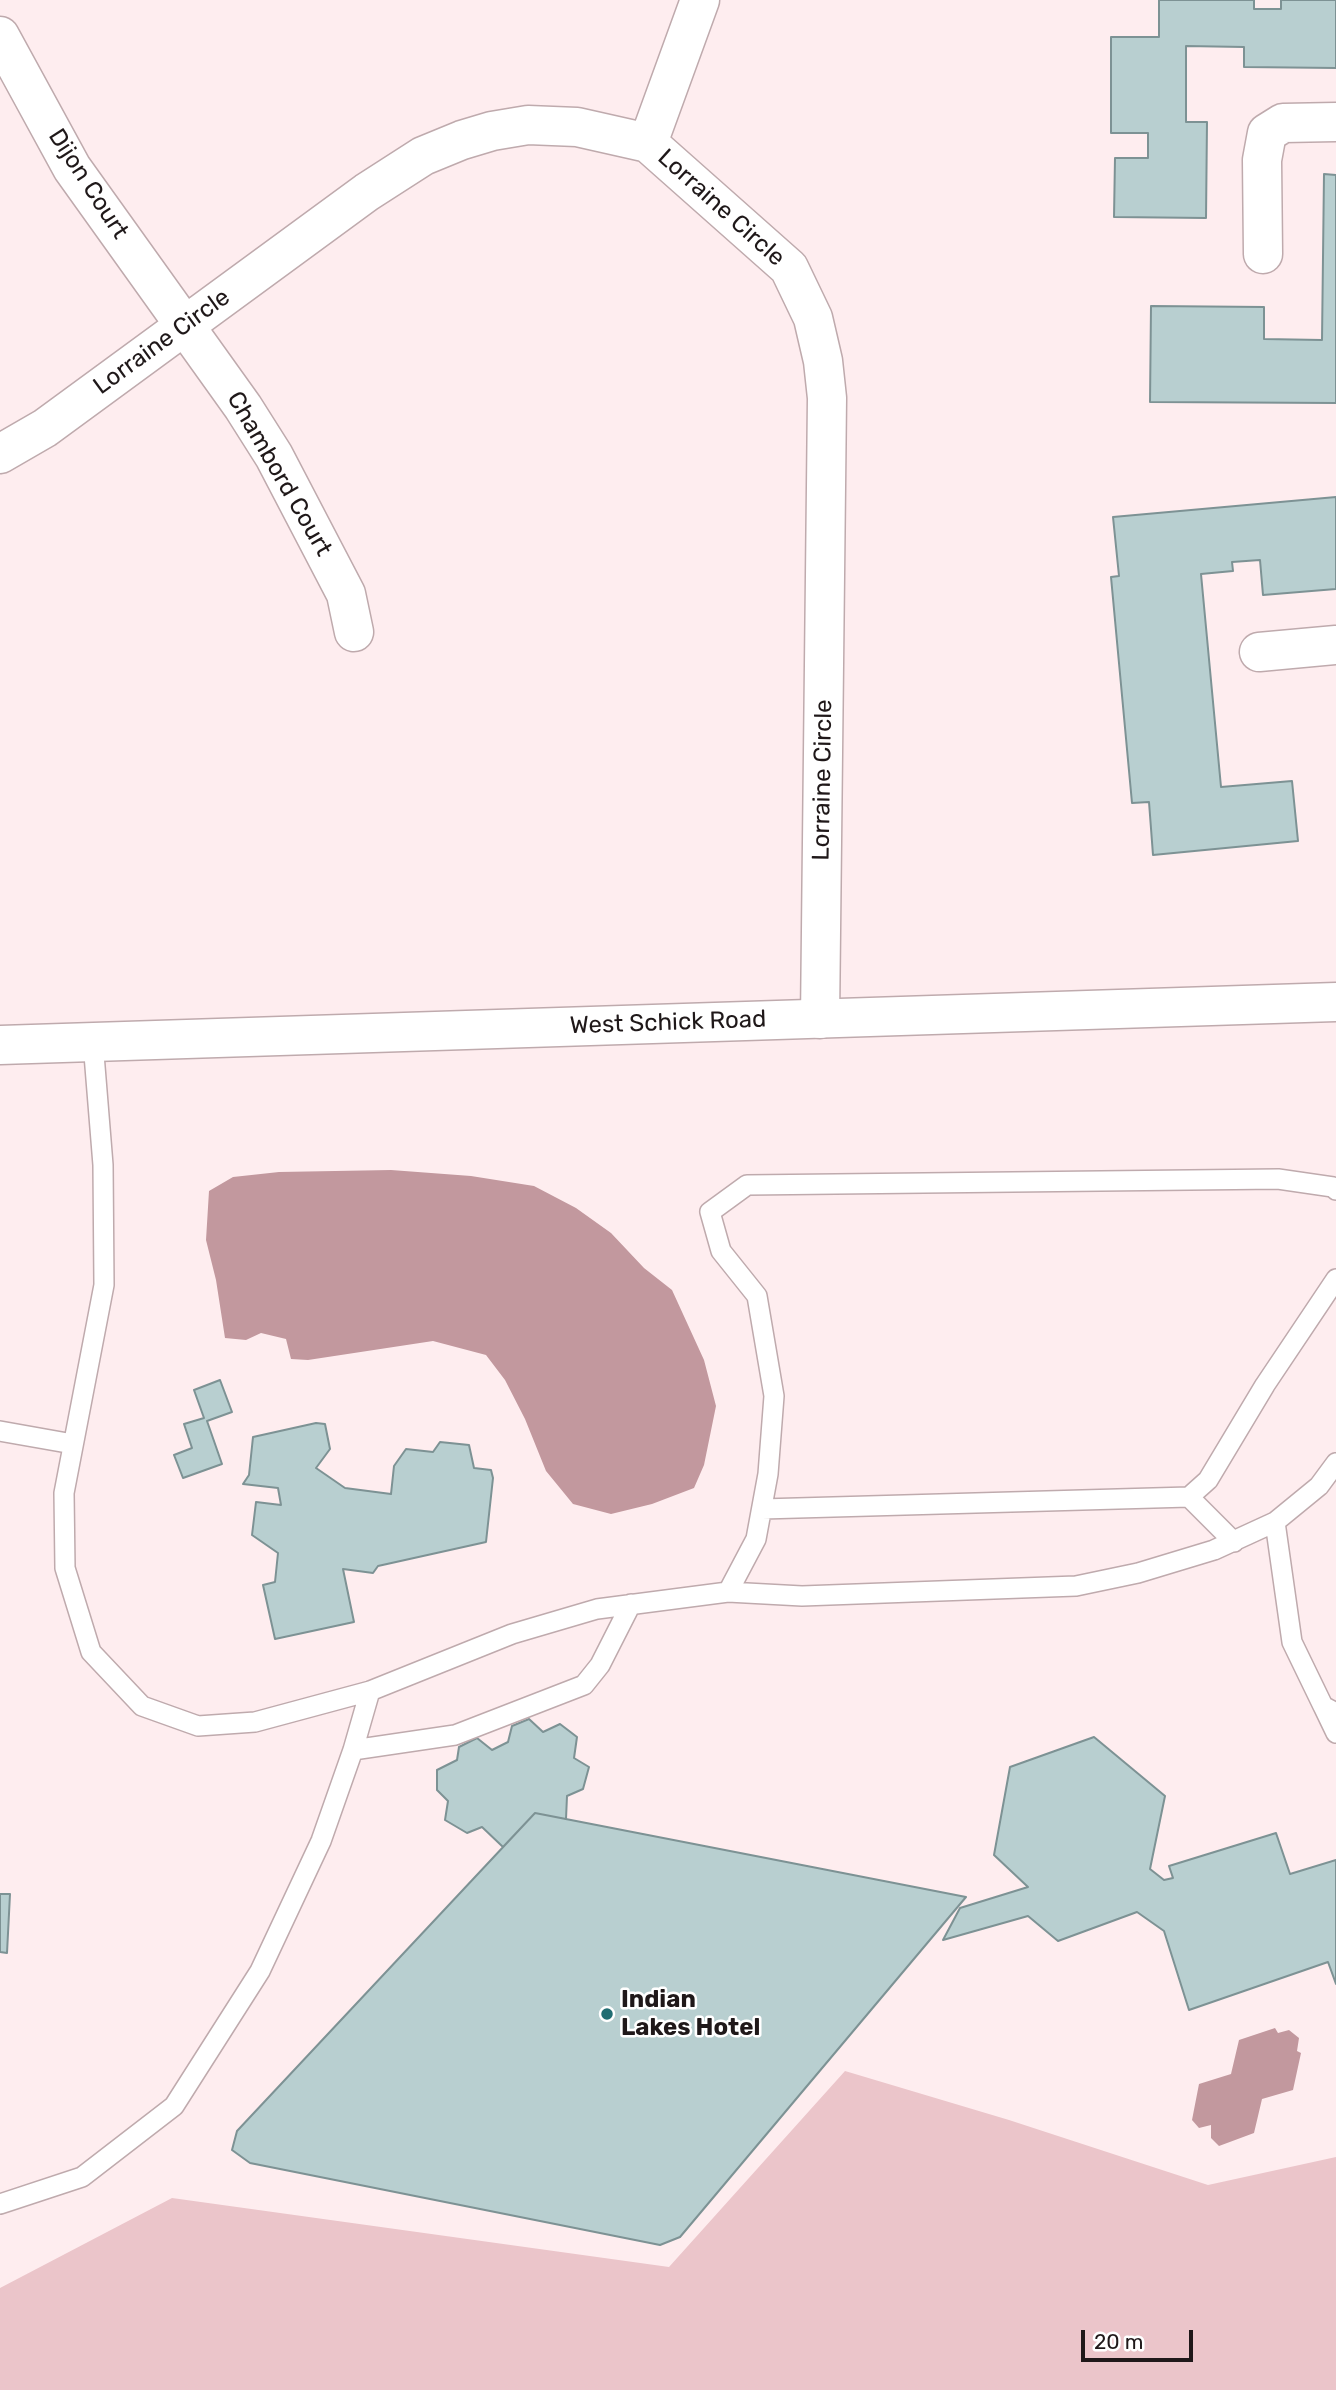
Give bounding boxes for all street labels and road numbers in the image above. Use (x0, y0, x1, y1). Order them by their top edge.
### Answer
street label: Dijon Court (42, 124, 134, 244)
street label: Lorraine Circle (651, 143, 791, 273)
street label: Lorraine Circle (88, 283, 236, 401)
street label: Chambord Court (220, 387, 338, 561)
street label: Lorraine Circle (807, 699, 839, 861)
street label: West Schick Road (569, 1005, 767, 1041)

